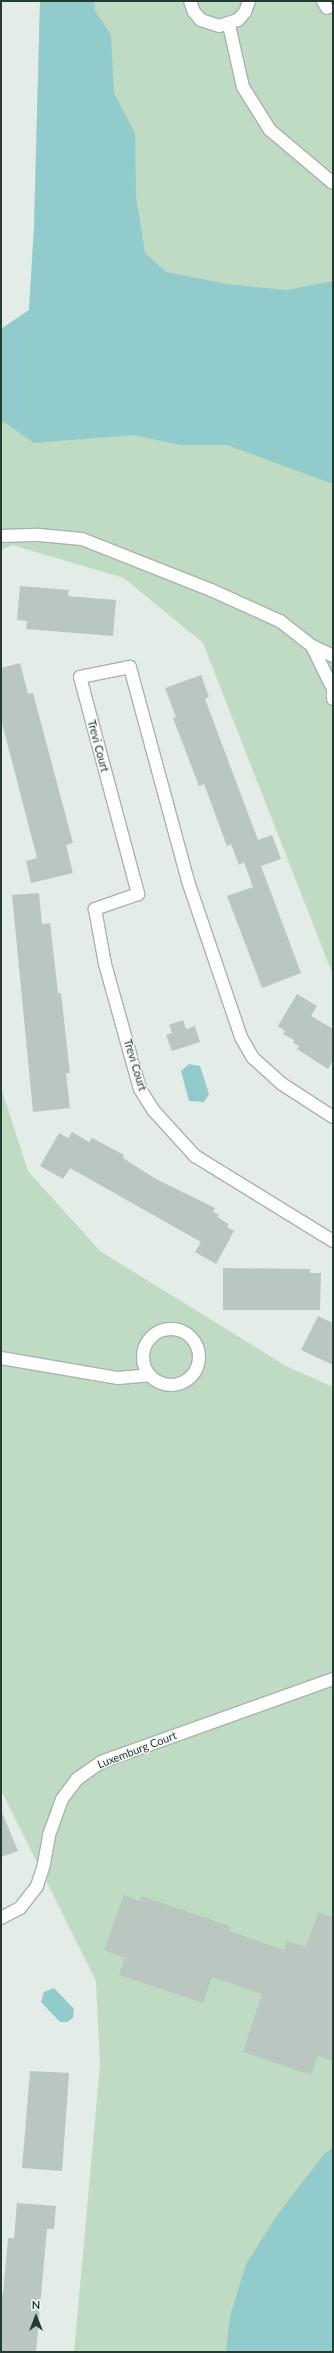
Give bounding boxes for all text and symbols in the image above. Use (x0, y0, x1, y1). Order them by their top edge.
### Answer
street label: Trevi Court (85, 718, 111, 774)
street label: Trevi Court (121, 1038, 149, 1092)
street label: Luxemburg Court (96, 1729, 178, 1771)
north arrow (16, 2297, 56, 2337)
text: N (32, 2298, 40, 2311)

